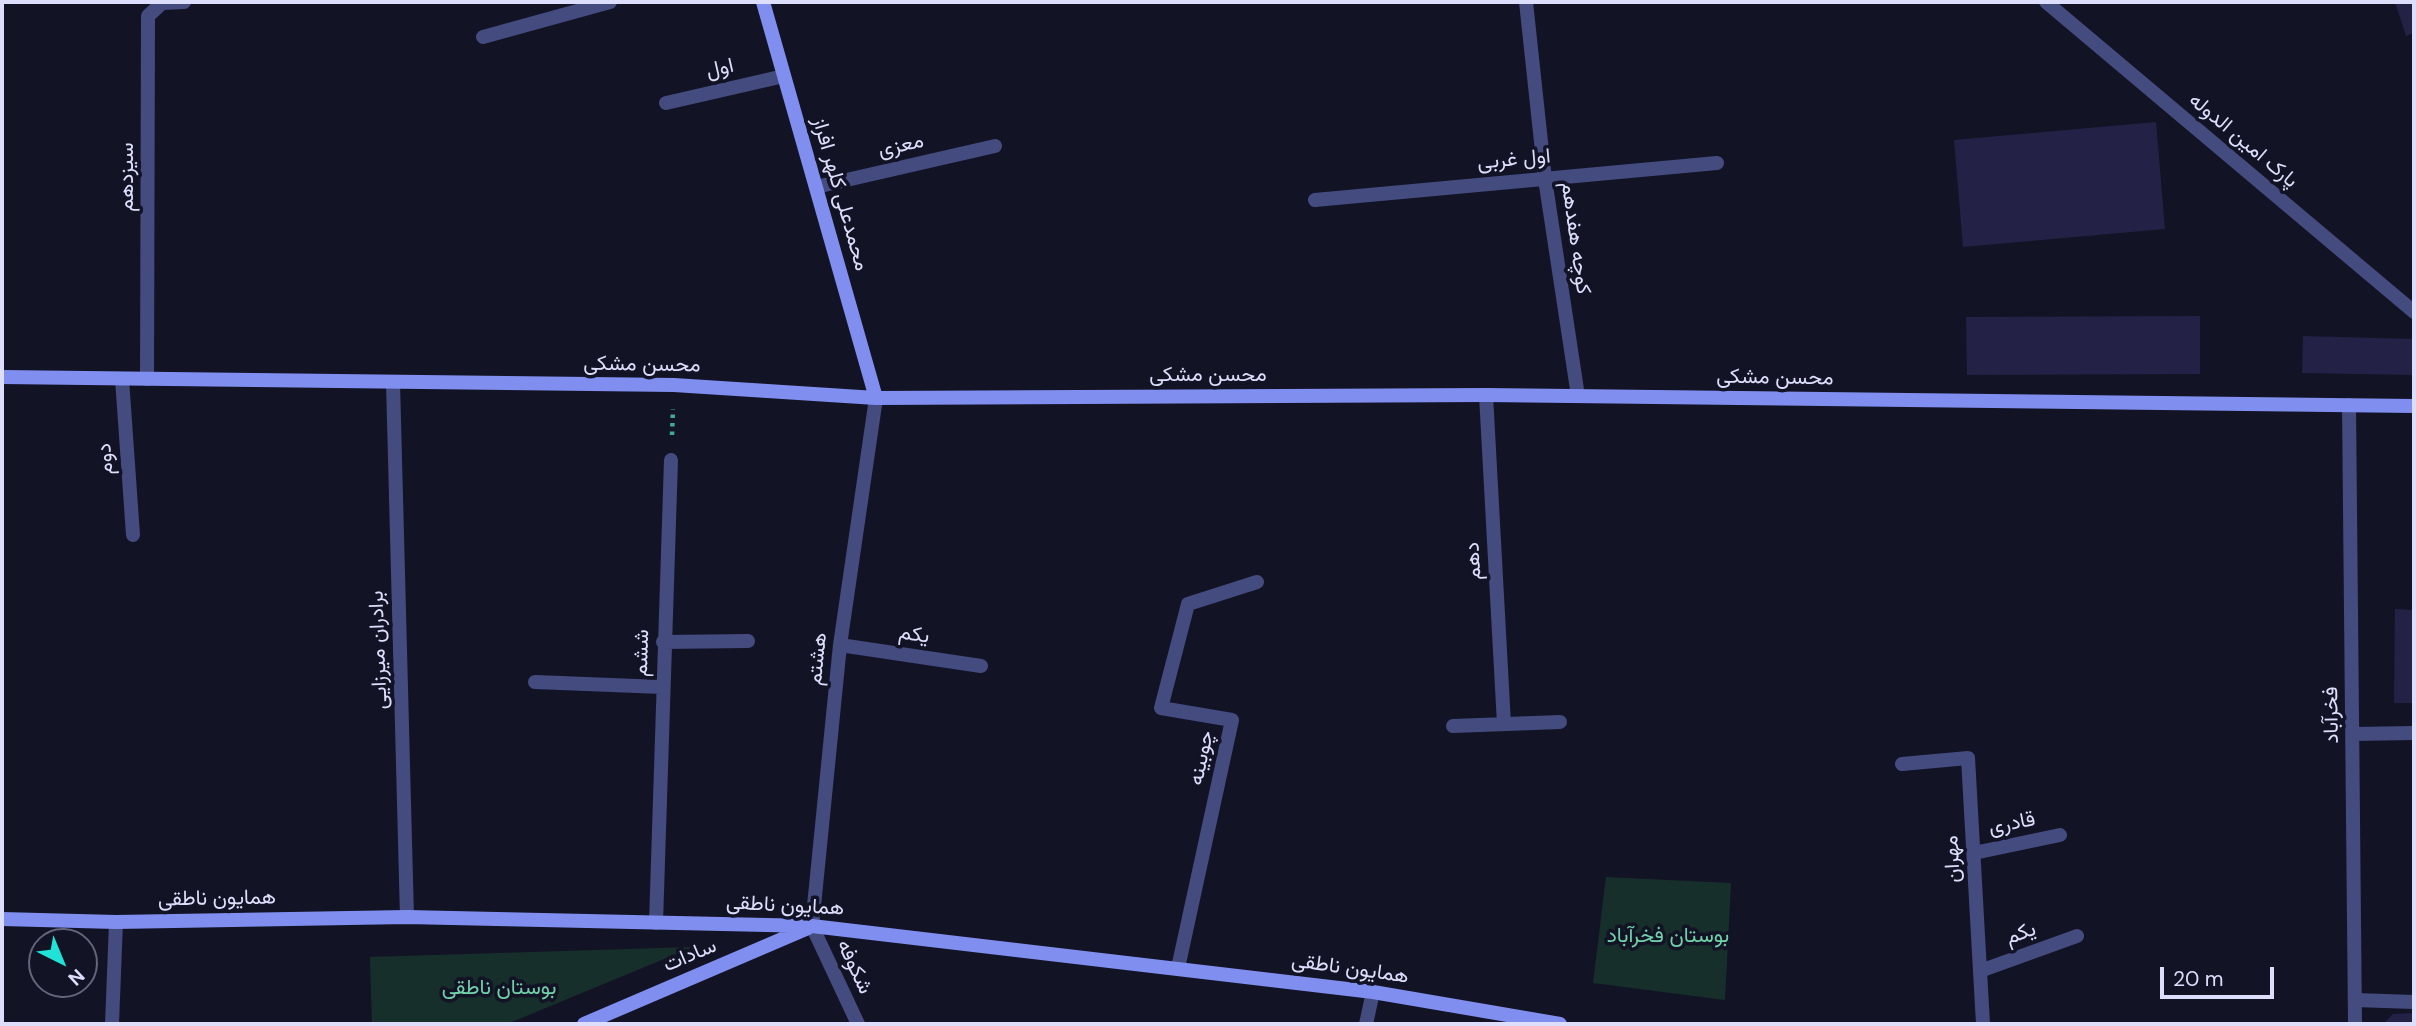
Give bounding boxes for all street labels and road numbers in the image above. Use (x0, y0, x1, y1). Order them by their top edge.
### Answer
street label: اول (704, 54, 736, 84)
street label: پارک امین الدوله (2183, 88, 2303, 194)
street label: محمدعلی کلهر افراز (806, 114, 874, 274)
street label: معزی (876, 129, 926, 163)
street label: سیزدهم (114, 142, 140, 212)
street label: اول غربی (1476, 144, 1552, 176)
street label: کوچه هفدهم (1555, 180, 1595, 296)
street label: محسن مشکی (583, 351, 701, 379)
street label: محسن مشکی (1149, 362, 1267, 388)
street label: محسن مشکی (1716, 364, 1834, 392)
street label: دوم (92, 442, 120, 476)
street label: دهم (1460, 541, 1488, 581)
street label: برادران میرزایی (364, 590, 394, 710)
street label: یکم (897, 620, 931, 650)
street label: ششم (629, 629, 655, 677)
street label: هشتم (803, 631, 833, 687)
street label: فخرآباد (2319, 686, 2345, 744)
street label: چوبینه (1184, 728, 1220, 788)
street label: قادری (1986, 807, 2038, 841)
street label: مهران (1939, 835, 1967, 883)
street label: همایون ناطقی (158, 885, 276, 913)
street label: همایون ناطقی (725, 890, 845, 922)
street label: یکم (2002, 917, 2040, 951)
street label: سادات (660, 934, 720, 978)
street label: شکوفه (831, 936, 877, 998)
street label: همایون ناطقی (1290, 948, 1410, 990)

